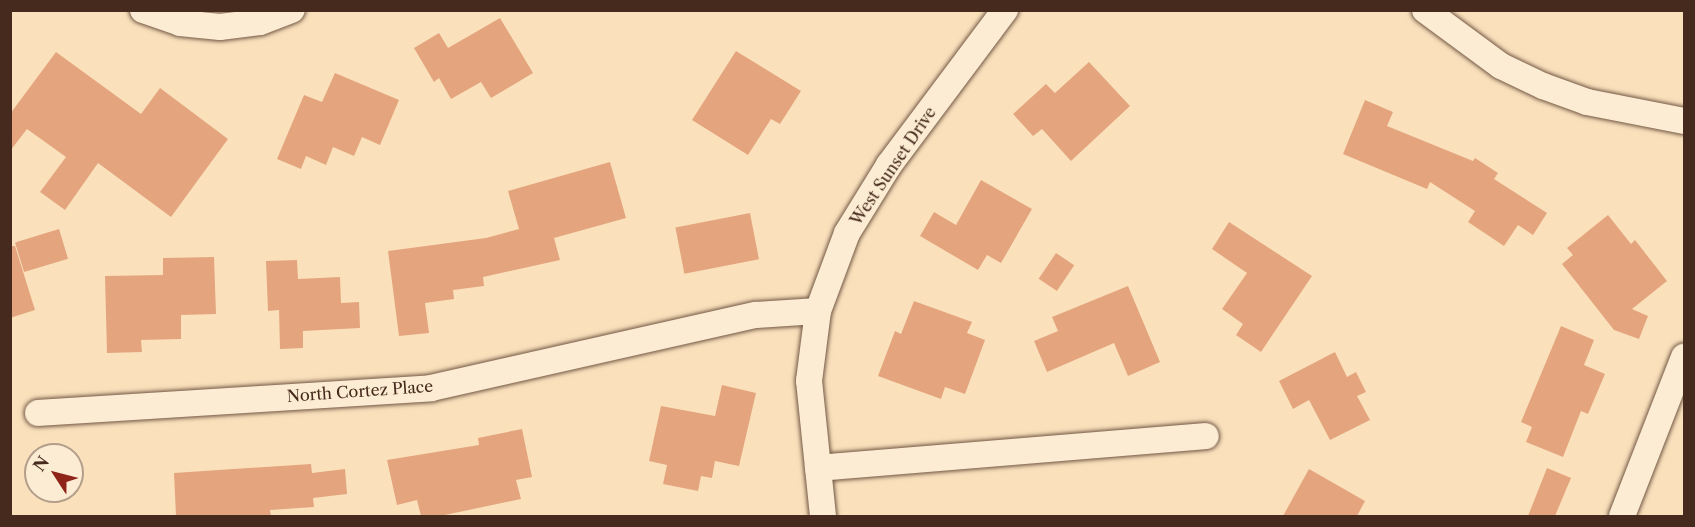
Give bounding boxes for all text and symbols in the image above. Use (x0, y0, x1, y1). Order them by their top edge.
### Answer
street label: West Sunset Drive (846, 103, 940, 229)
street label: North Cortez Place (286, 376, 434, 406)
north arrow (24, 443, 84, 503)
text: N (29, 452, 53, 475)

